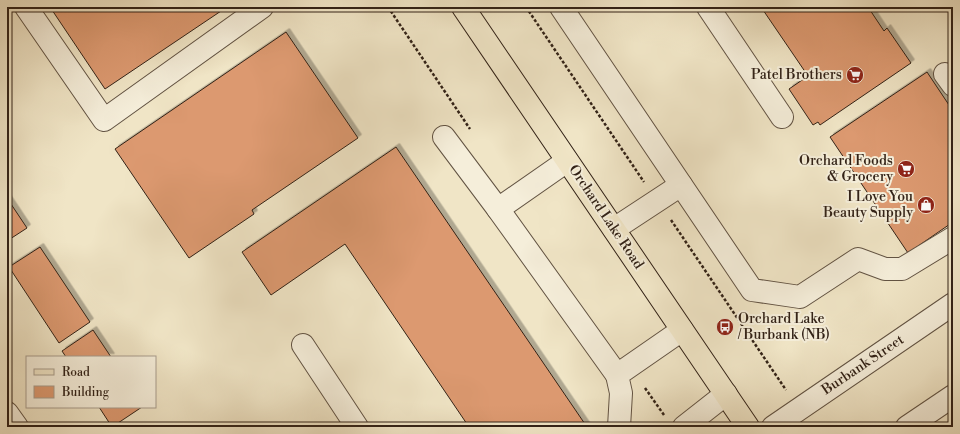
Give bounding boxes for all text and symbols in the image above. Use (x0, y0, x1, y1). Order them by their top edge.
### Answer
supermarket icon: Patel Brothers (845, 65, 865, 85)
place label: Patel Brothers (751, 66, 842, 84)
place label: Orchard Foods & Grocery (799, 152, 893, 186)
supermarket icon: Orchard Foods & Grocery (896, 159, 916, 179)
street label: Orchard Lake Road (564, 161, 648, 273)
place label: I Love You Beauty Supply (822, 188, 913, 222)
shop icon: I Love You Beauty Supply (916, 195, 936, 215)
place label: Orchard Lake / Burbank (NB) (737, 310, 830, 344)
bus stop icon: Orchard Lake / Burbank (NB) (715, 317, 735, 337)
street label: Burbank Street (818, 331, 908, 400)
legend (26, 356, 156, 408)
text: Road (62, 365, 90, 380)
text: Building (61, 385, 110, 400)

